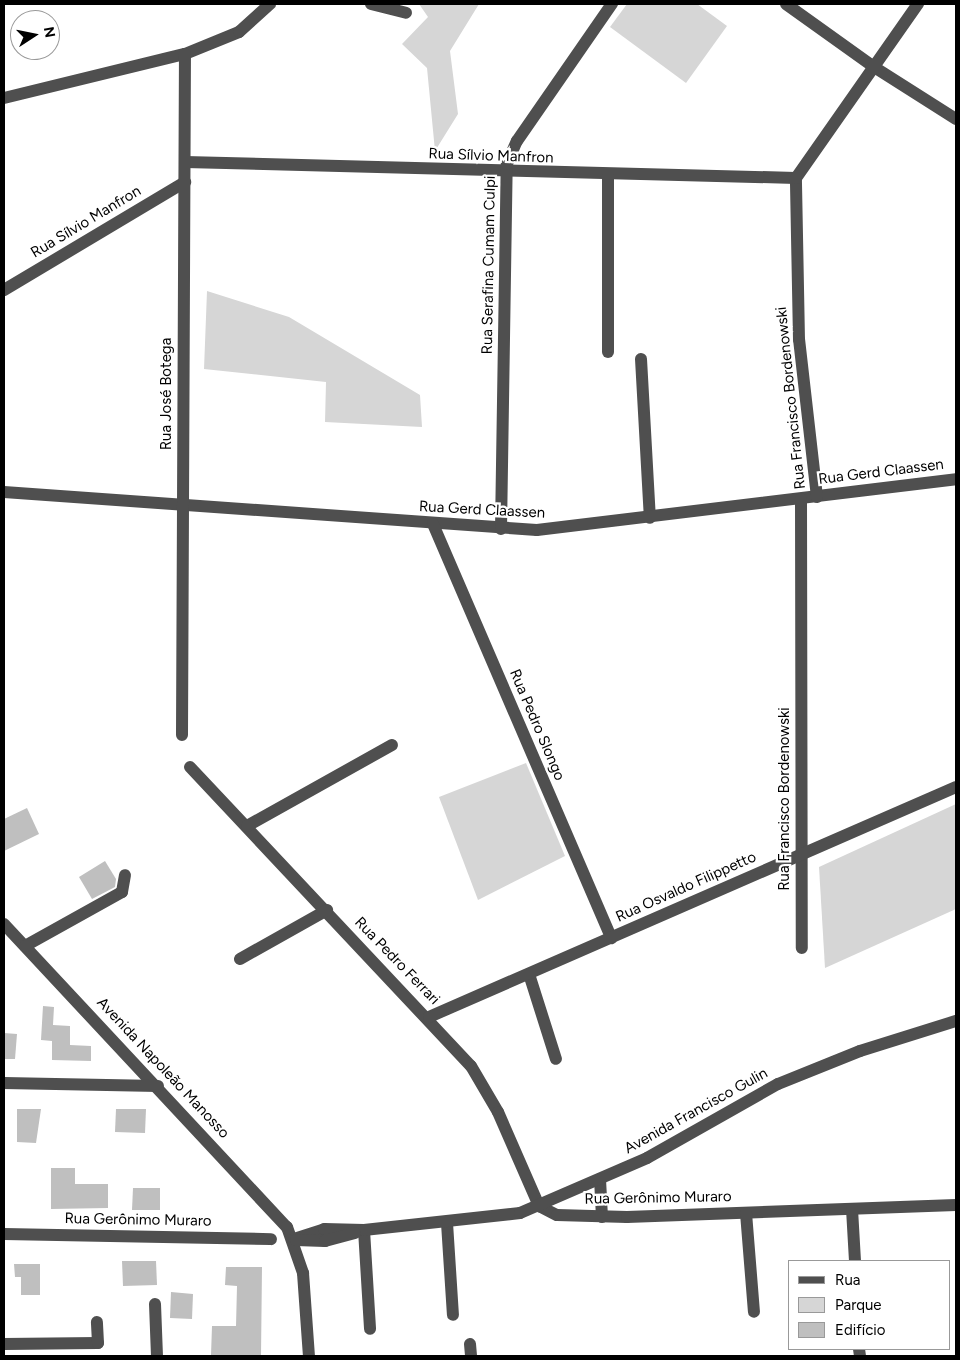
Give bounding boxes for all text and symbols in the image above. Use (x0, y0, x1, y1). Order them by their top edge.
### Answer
north arrow (10, 10, 60, 60)
text: N (40, 25, 59, 39)
street label: Rua Sílvio Manfron (428, 145, 554, 167)
street label: Rua Serafina Cumam Culpi (478, 175, 500, 355)
street label: Rua Sílvio Manfron (28, 182, 144, 262)
street label: Rua Francisco Bordenowski (772, 306, 810, 490)
street label: Rua José Botega (158, 338, 176, 450)
street label: Rua Gerd Claassen (817, 455, 945, 489)
street label: Rua Gerd Claassen (419, 498, 545, 522)
street label: Rua Pedro Slongo (505, 667, 569, 783)
street label: Rua Francisco Bordenowski (776, 707, 794, 891)
street label: Rua Osvaldo Filippetto (613, 848, 759, 926)
street label: Rua Pedro Ferrari (351, 913, 443, 1009)
street label: Avenida Napoleão Manosso (93, 994, 233, 1142)
street label: Avenida Francisco Gulin (621, 1064, 771, 1158)
street label: Rua Gerônimo Muraro (584, 1188, 732, 1208)
street label: Rua Gerônimo Muraro (64, 1210, 212, 1230)
legend (788, 1260, 950, 1350)
text: Rua (835, 1271, 860, 1289)
text: Parque (835, 1296, 882, 1314)
text: Edifício (835, 1321, 885, 1339)

